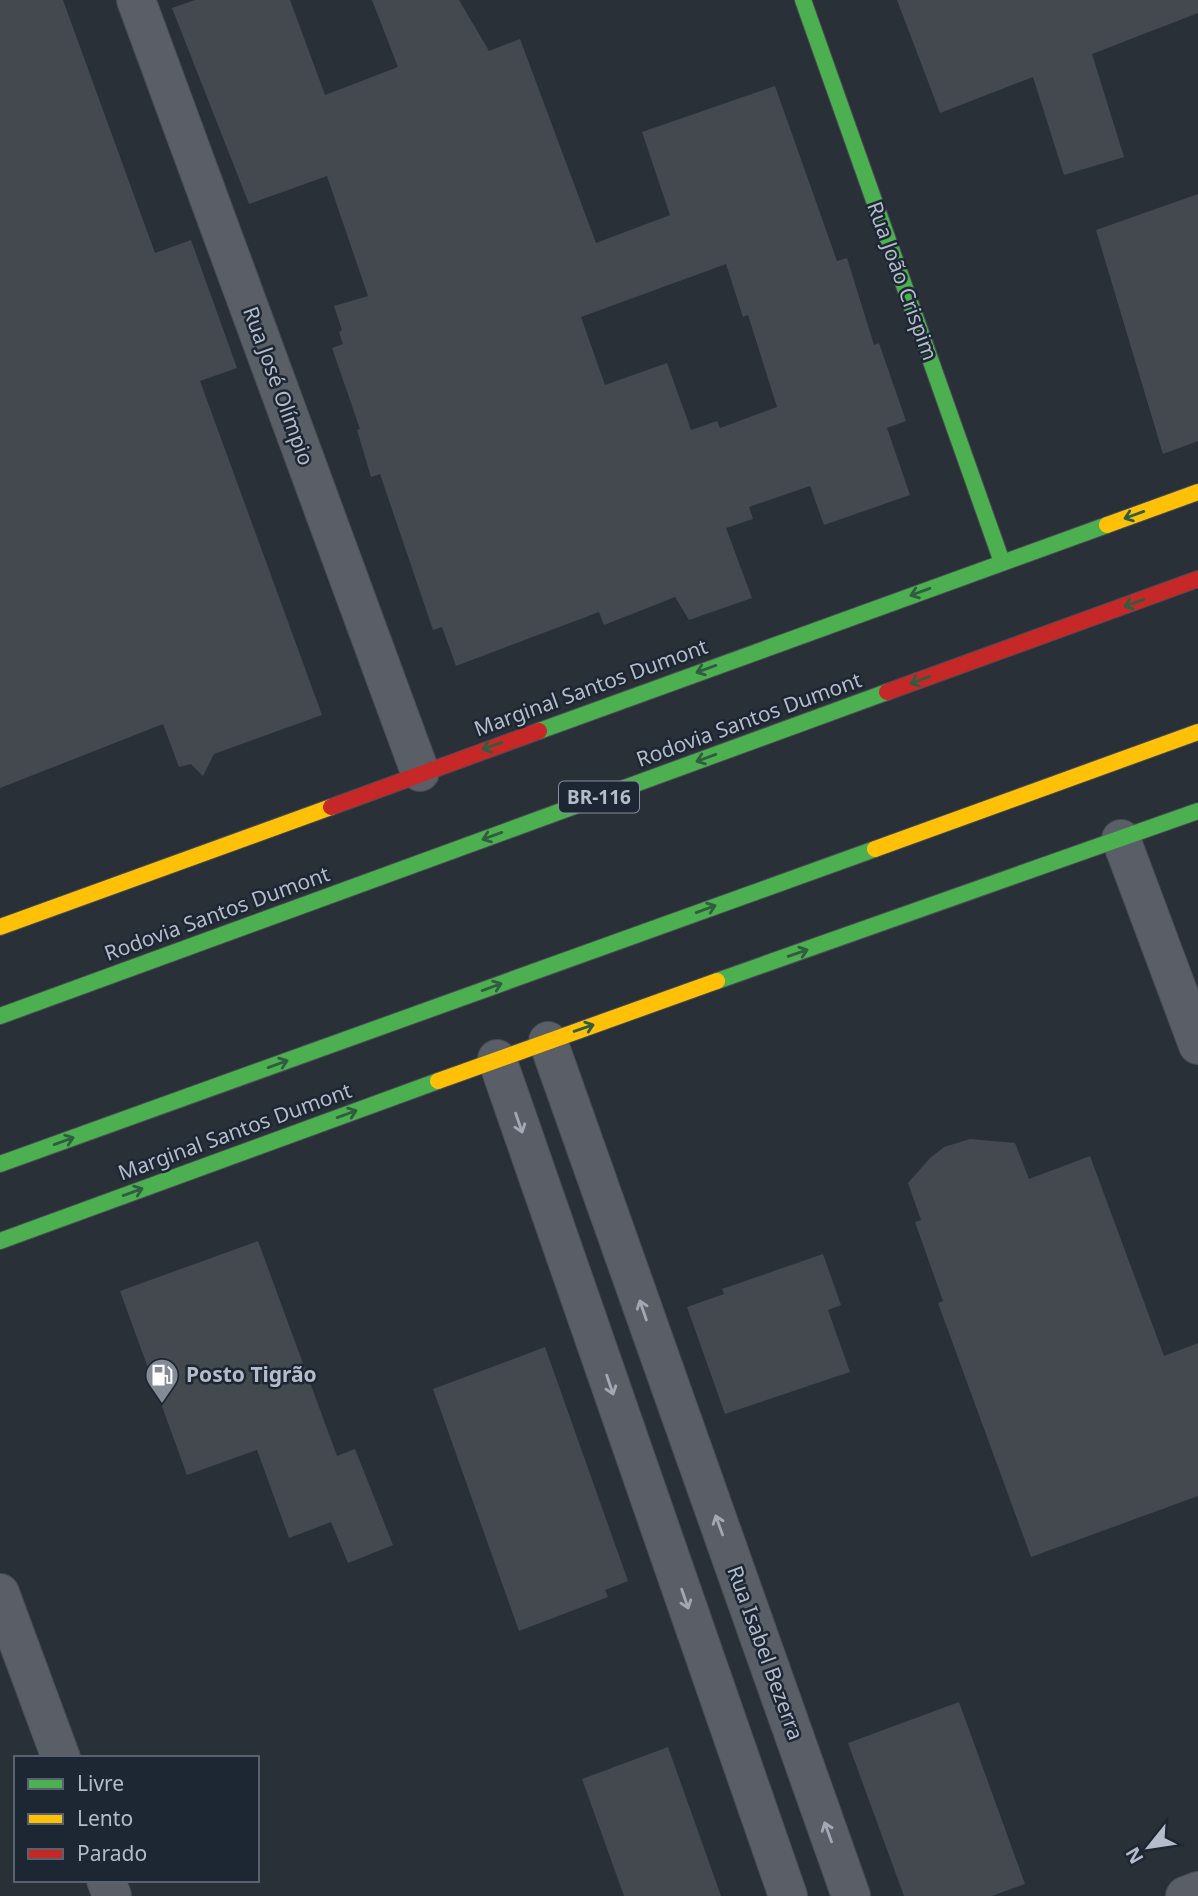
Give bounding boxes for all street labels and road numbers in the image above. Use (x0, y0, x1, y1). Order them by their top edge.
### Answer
street label: Rua João Crispim (861, 197, 945, 364)
street label: Rua José Olímpio (237, 302, 321, 469)
street label: Marginal Santos Dumont (470, 632, 712, 742)
street label: Rodovia Santos Dumont (632, 665, 865, 773)
road number: BR-116 (559, 782, 639, 812)
street label: Rodovia Santos Dumont (100, 859, 333, 967)
street label: Marginal Santos Dumont (114, 1076, 356, 1186)
street label: Rua Isabel Bezerra (721, 1562, 810, 1744)

